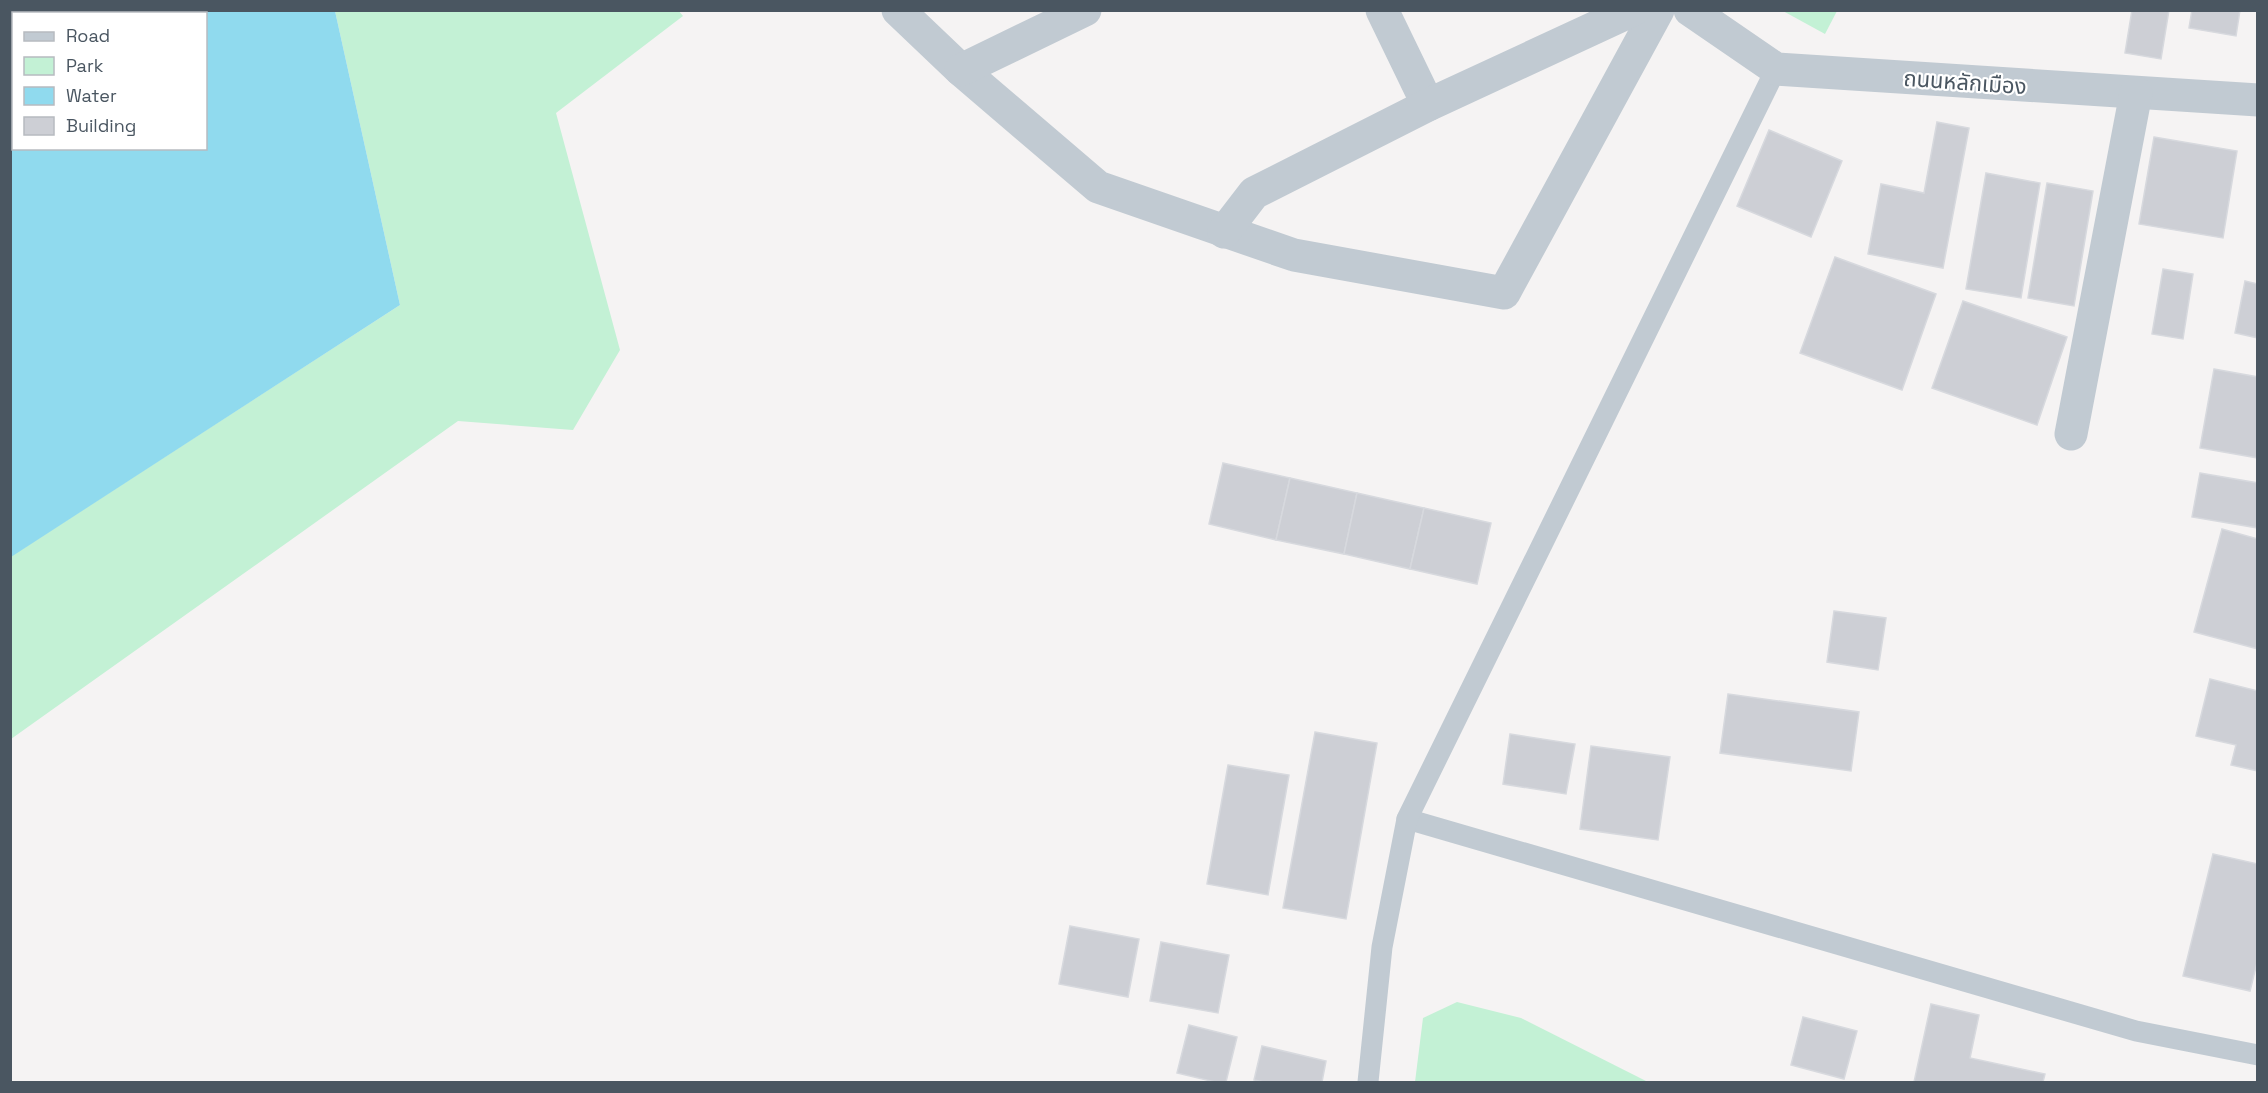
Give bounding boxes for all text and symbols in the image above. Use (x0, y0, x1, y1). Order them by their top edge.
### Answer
legend (12, 12, 207, 150)
text: Road (66, 24, 110, 47)
text: Park (66, 54, 104, 77)
street label: ถนนหลักเมือง (1903, 64, 2027, 100)
text: Water (66, 84, 117, 107)
text: Building (66, 114, 136, 137)

